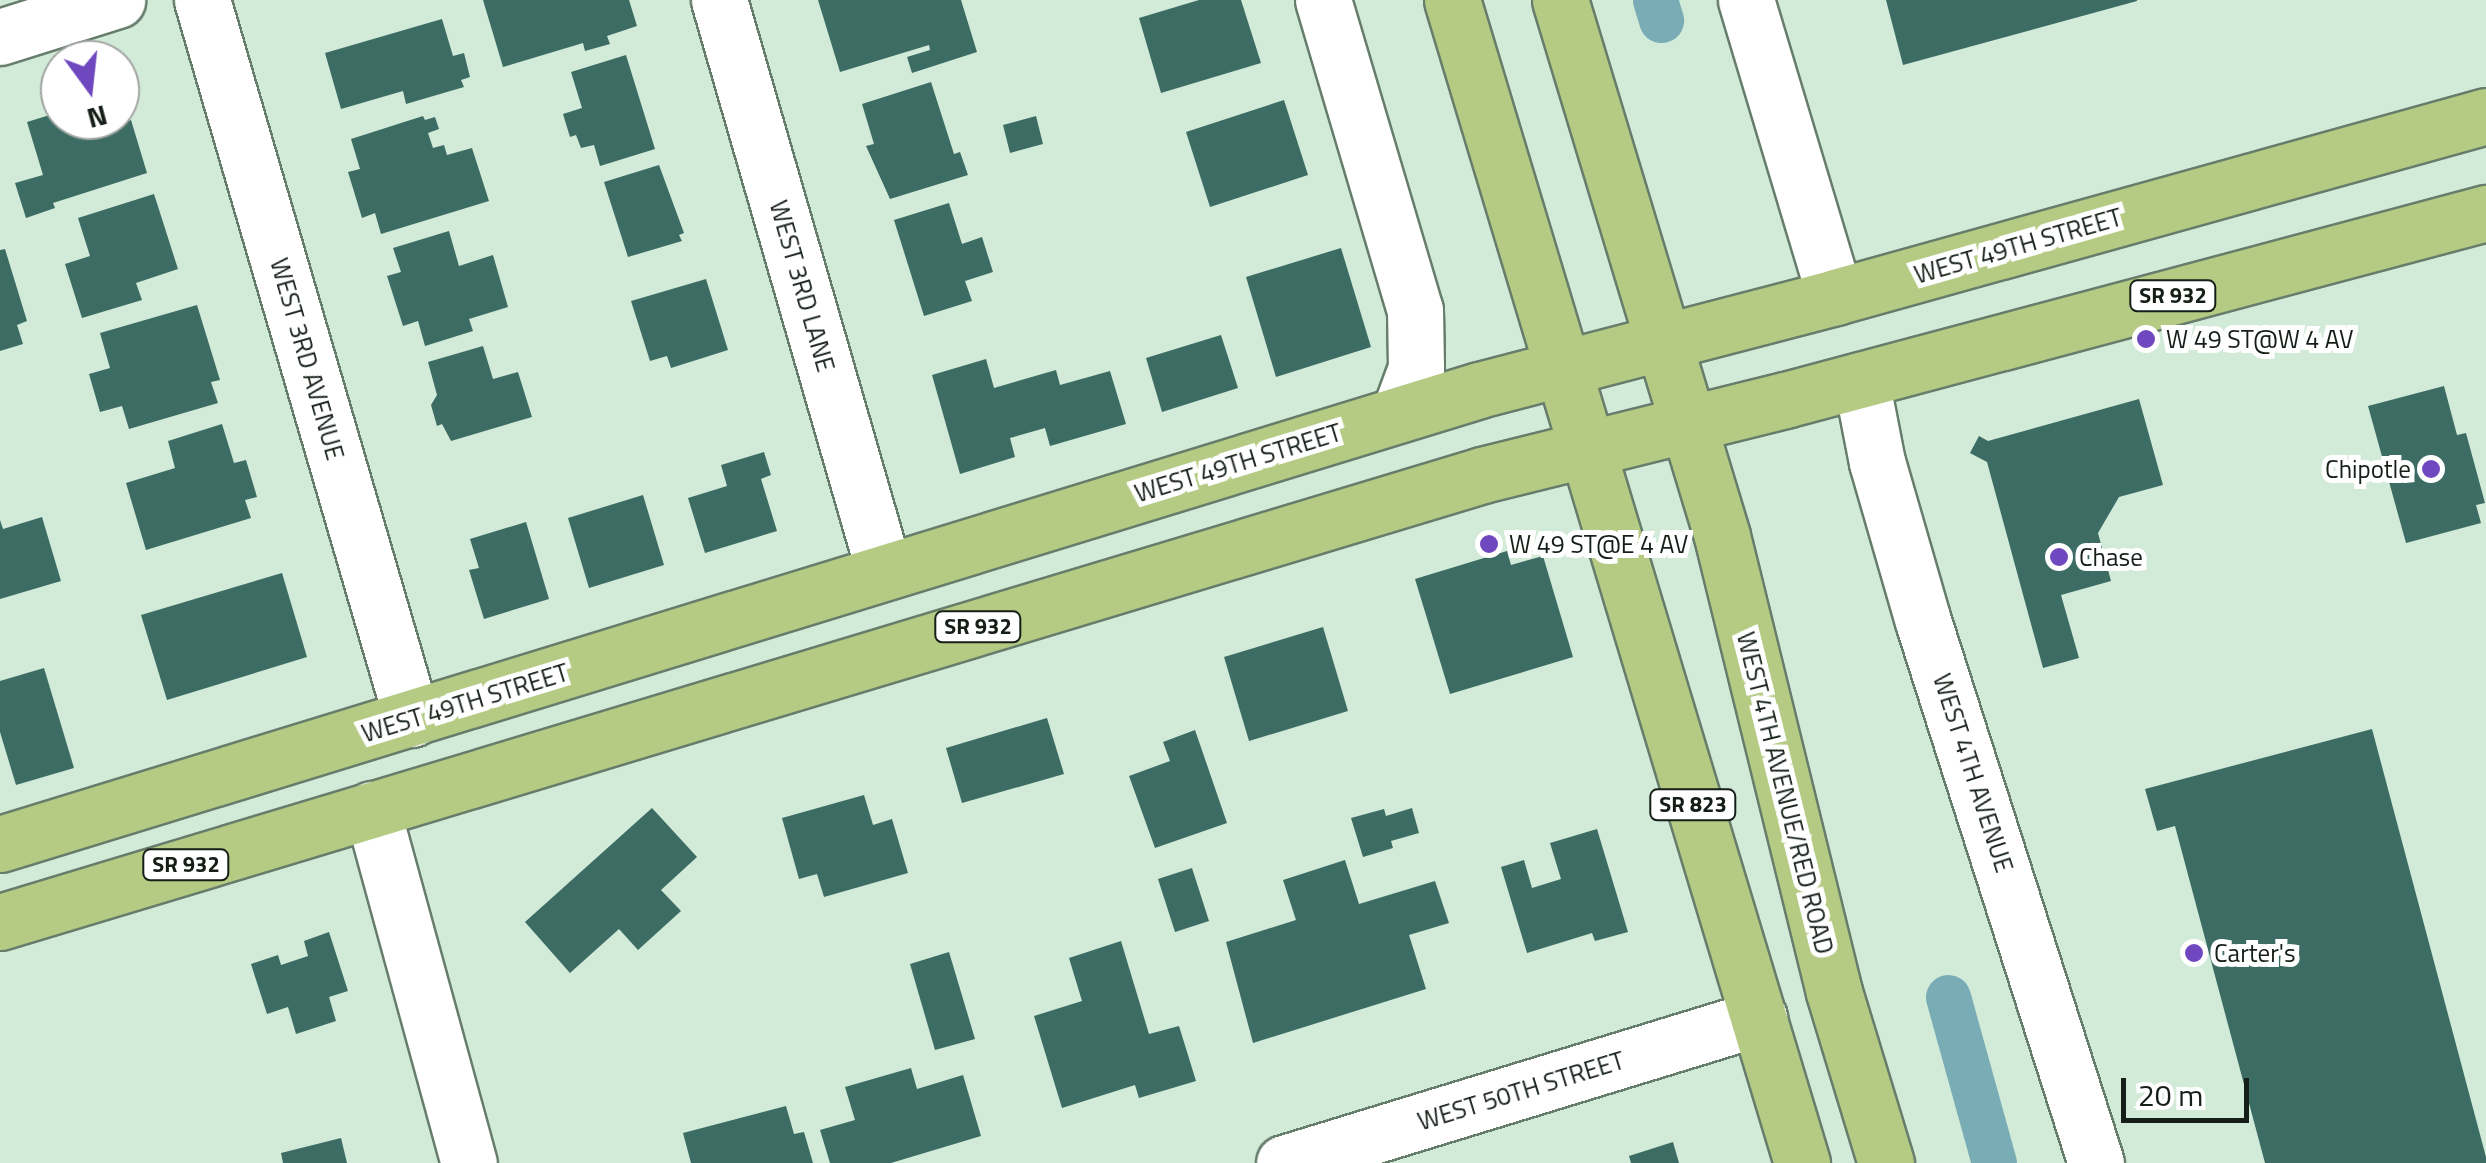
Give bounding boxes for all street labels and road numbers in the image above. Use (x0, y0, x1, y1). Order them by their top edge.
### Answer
street label: WEST 3RD LANE (763, 197, 841, 375)
street label: WEST 49TH STREET (1911, 202, 2125, 290)
street label: WEST 3RD AVENUE (264, 255, 350, 463)
road number: SR 932 (2128, 279, 2218, 313)
street label: WEST 49TH STREET (1131, 417, 1345, 509)
road number: SR 932 (933, 610, 1023, 644)
street label: WEST 4TH AVENUE/RED ROAD (1730, 629, 1840, 957)
street label: WEST 49TH STREET (358, 657, 572, 749)
street label: WEST 4TH AVENUE (1927, 670, 2019, 876)
road number: SR 823 (1648, 788, 1738, 822)
road number: SR 932 (141, 848, 231, 882)
street label: WEST 50TH STREET (1414, 1045, 1628, 1137)

